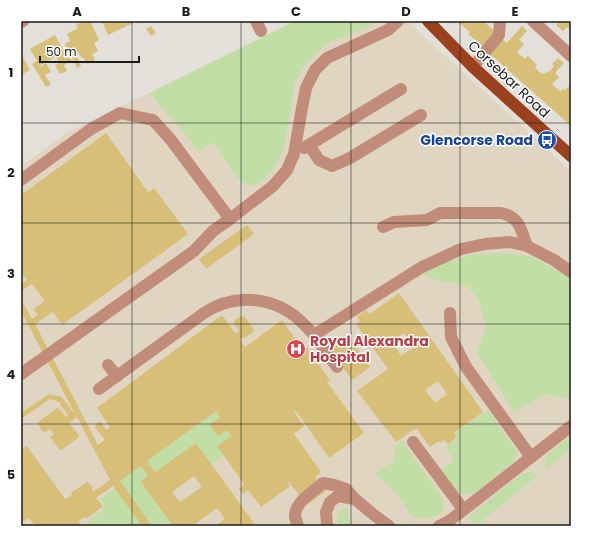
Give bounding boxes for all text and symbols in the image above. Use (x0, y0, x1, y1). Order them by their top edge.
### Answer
text: A (72, 2, 82, 21)
text: B (182, 2, 191, 21)
text: C (291, 2, 301, 21)
text: D (401, 2, 411, 21)
text: E (511, 2, 519, 21)
street label: Corsebar Road (464, 36, 554, 122)
scale bar (40, 38, 139, 64)
text: 50 m (46, 43, 77, 60)
text: 1 (9, 63, 13, 82)
bus stop icon: Glencorse Road (536, 129, 558, 151)
place label: Glencorse Road (420, 130, 533, 150)
text: 2 (7, 163, 15, 182)
text: 3 (7, 264, 15, 283)
place label: Royal Alexandra Hospital (310, 331, 429, 367)
hospital icon: Royal Alexandra Hospital (285, 338, 307, 360)
text: 4 (7, 365, 16, 384)
text: 5 (7, 465, 15, 484)

